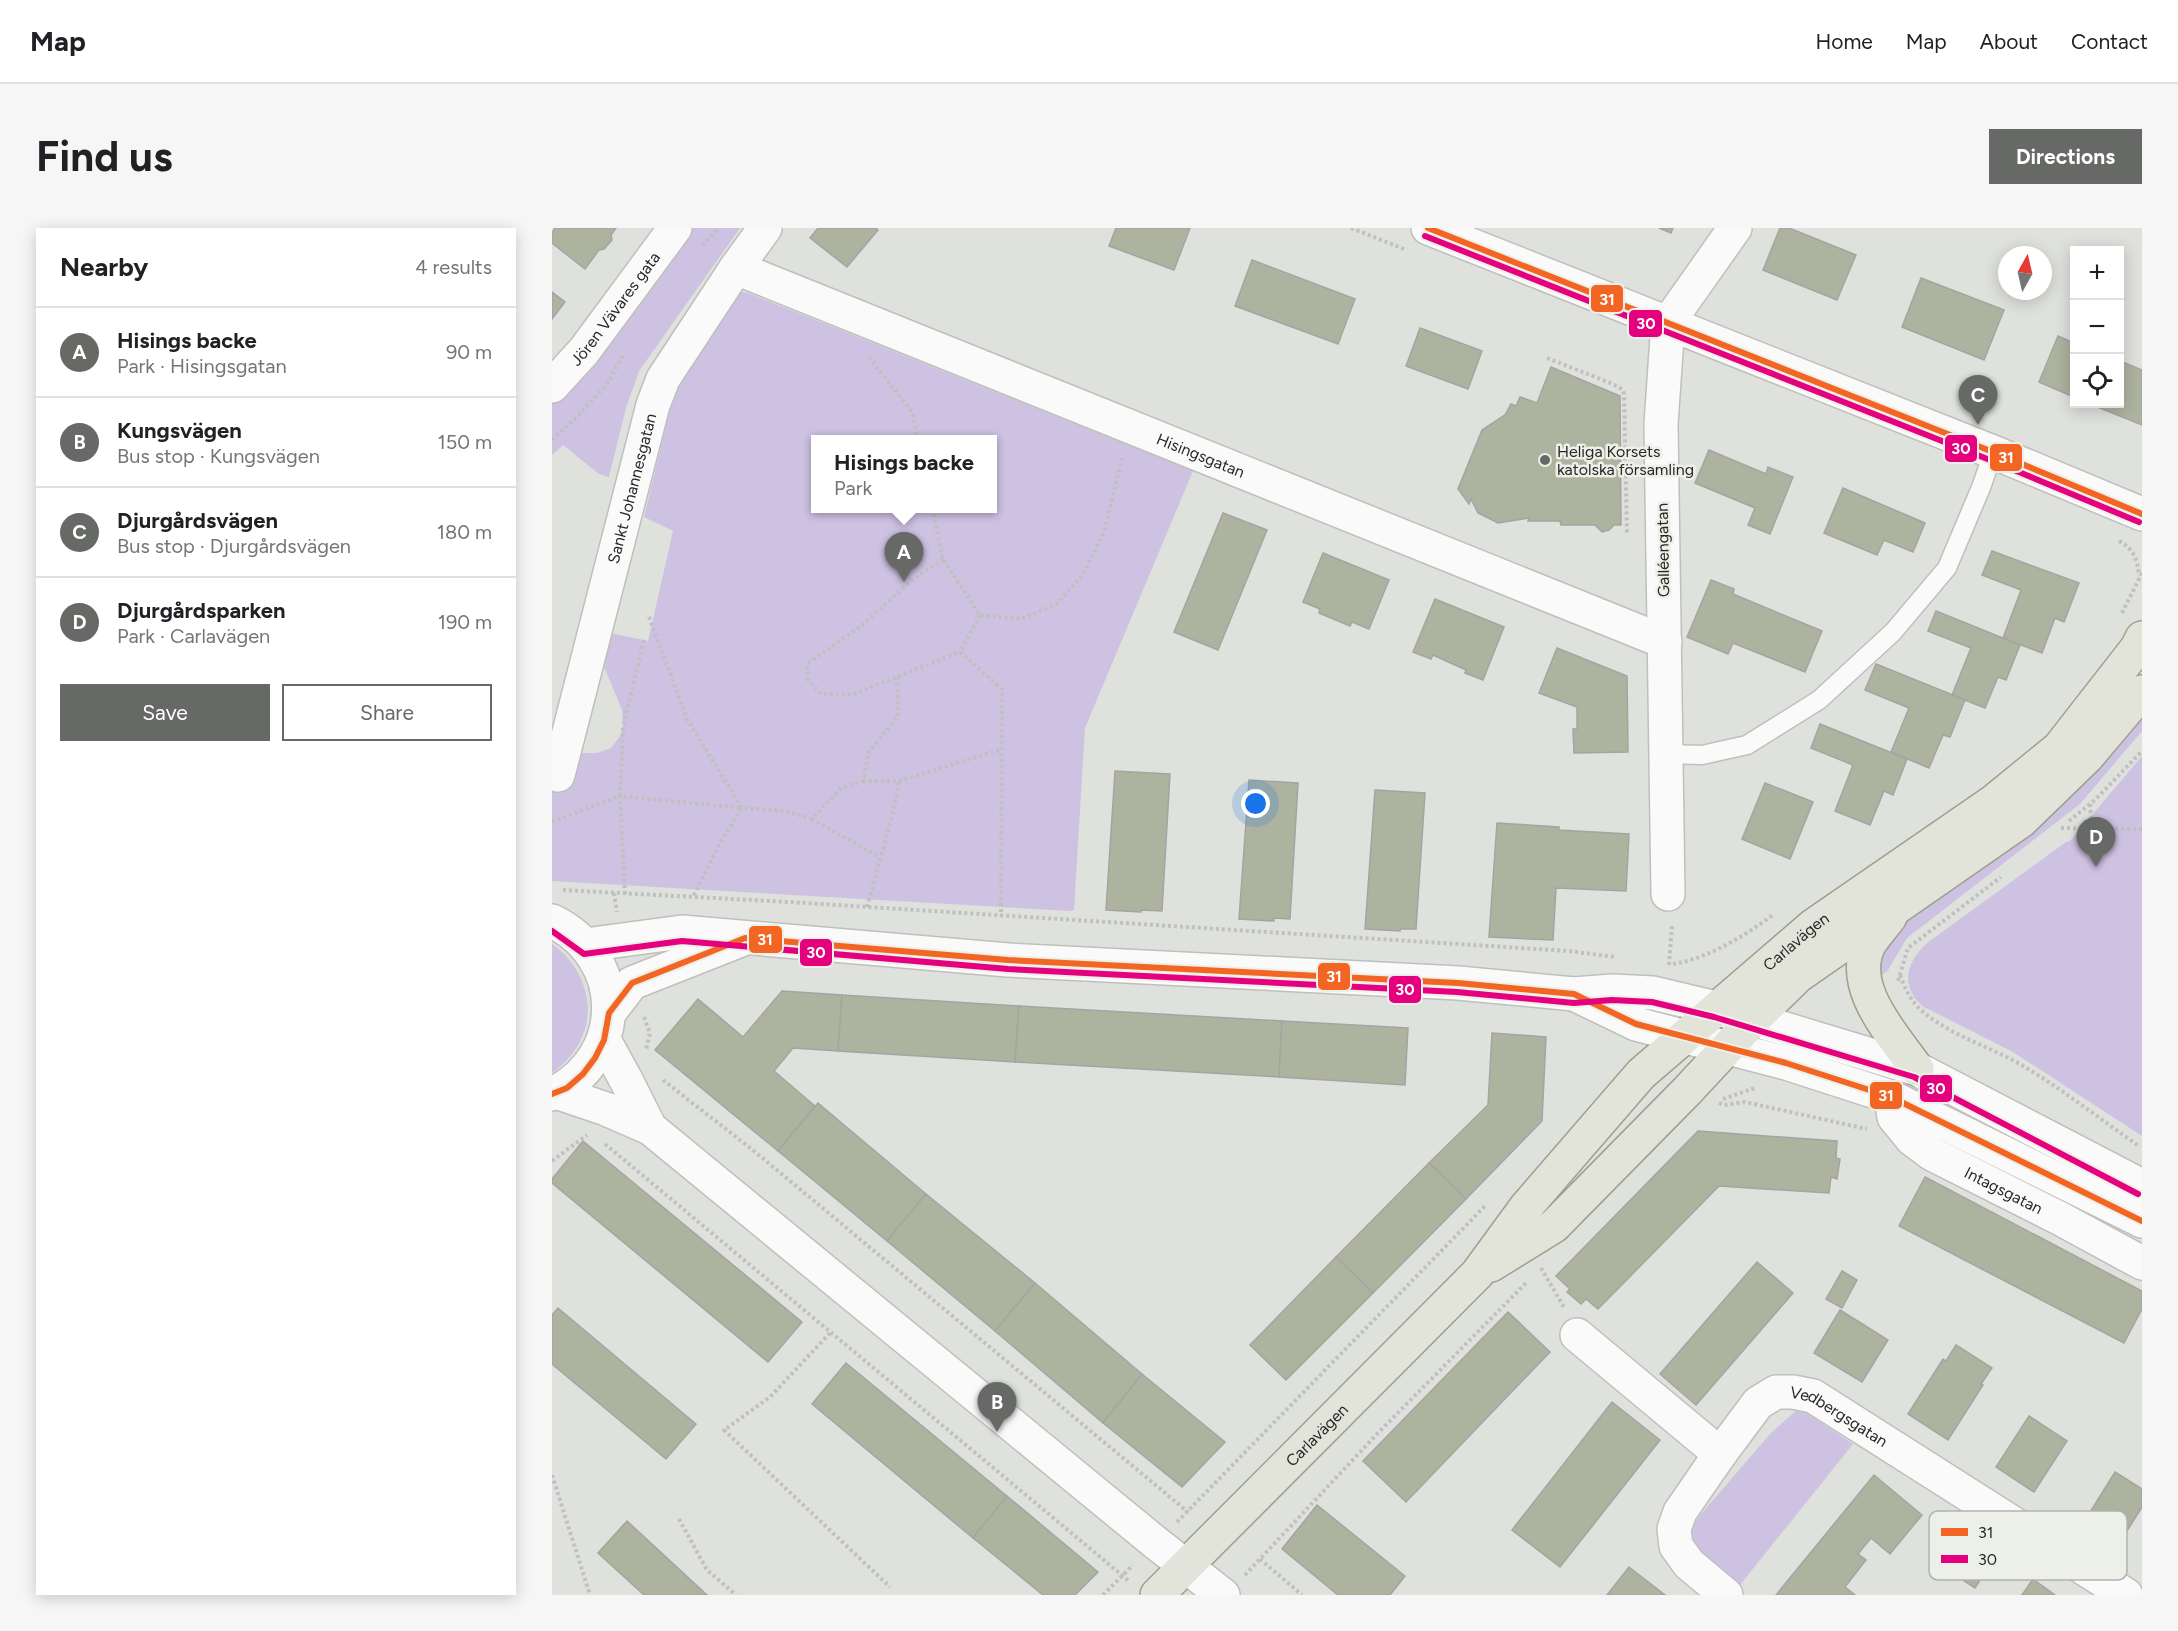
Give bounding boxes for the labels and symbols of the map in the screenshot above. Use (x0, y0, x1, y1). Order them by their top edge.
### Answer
north arrow (1998, 246, 2052, 300)
street label: Jören Vävares gata (566, 248, 664, 369)
line badge: 31 (1590, 284, 1624, 313)
text: 31 (1599, 290, 1615, 309)
line badge: 30 (1628, 309, 1663, 338)
text: 30 (1636, 314, 1656, 333)
pin: C (1958, 376, 1998, 425)
street label: Sankt Johannesgatan (603, 411, 660, 565)
street label: Hisingsgatan (1154, 429, 1248, 481)
line badge: 30 (1944, 434, 1978, 463)
text: 30 (1951, 439, 1971, 458)
place label: Heliga Korsets katolska församling (1557, 442, 1694, 479)
line badge: 31 (1989, 443, 2023, 472)
text: 31 (1998, 448, 2014, 467)
marker: Heliga Korsets katolska församling (1538, 453, 1552, 467)
street label: Galléengatan (1653, 503, 1673, 597)
pin: A (884, 532, 924, 582)
your location (1241, 789, 1270, 818)
pin: D (2076, 818, 2116, 867)
street label: Carlavägen (1759, 908, 1832, 974)
line badge: 31 (748, 925, 783, 954)
text: 31 (757, 930, 773, 949)
line badge: 30 (799, 938, 833, 967)
text: 30 (806, 943, 826, 962)
line badge: 31 (1317, 962, 1351, 991)
text: 31 (1326, 967, 1342, 986)
line badge: 30 (1388, 975, 1422, 1004)
text: 30 (1395, 980, 1415, 999)
line badge: 30 (1919, 1074, 1953, 1103)
text: 30 (1926, 1079, 1946, 1098)
line badge: 31 (1869, 1081, 1903, 1110)
text: 31 (1878, 1086, 1894, 1105)
street label: Intagsgatan (1962, 1163, 2046, 1218)
pin: B (978, 1382, 1016, 1432)
street label: Vedbergsgatan (1789, 1382, 1891, 1451)
street label: Carlavägen (1281, 1400, 1352, 1470)
legend (1929, 1511, 2127, 1580)
text: 31 (1978, 1523, 1993, 1542)
text: 30 (1978, 1550, 1997, 1569)

